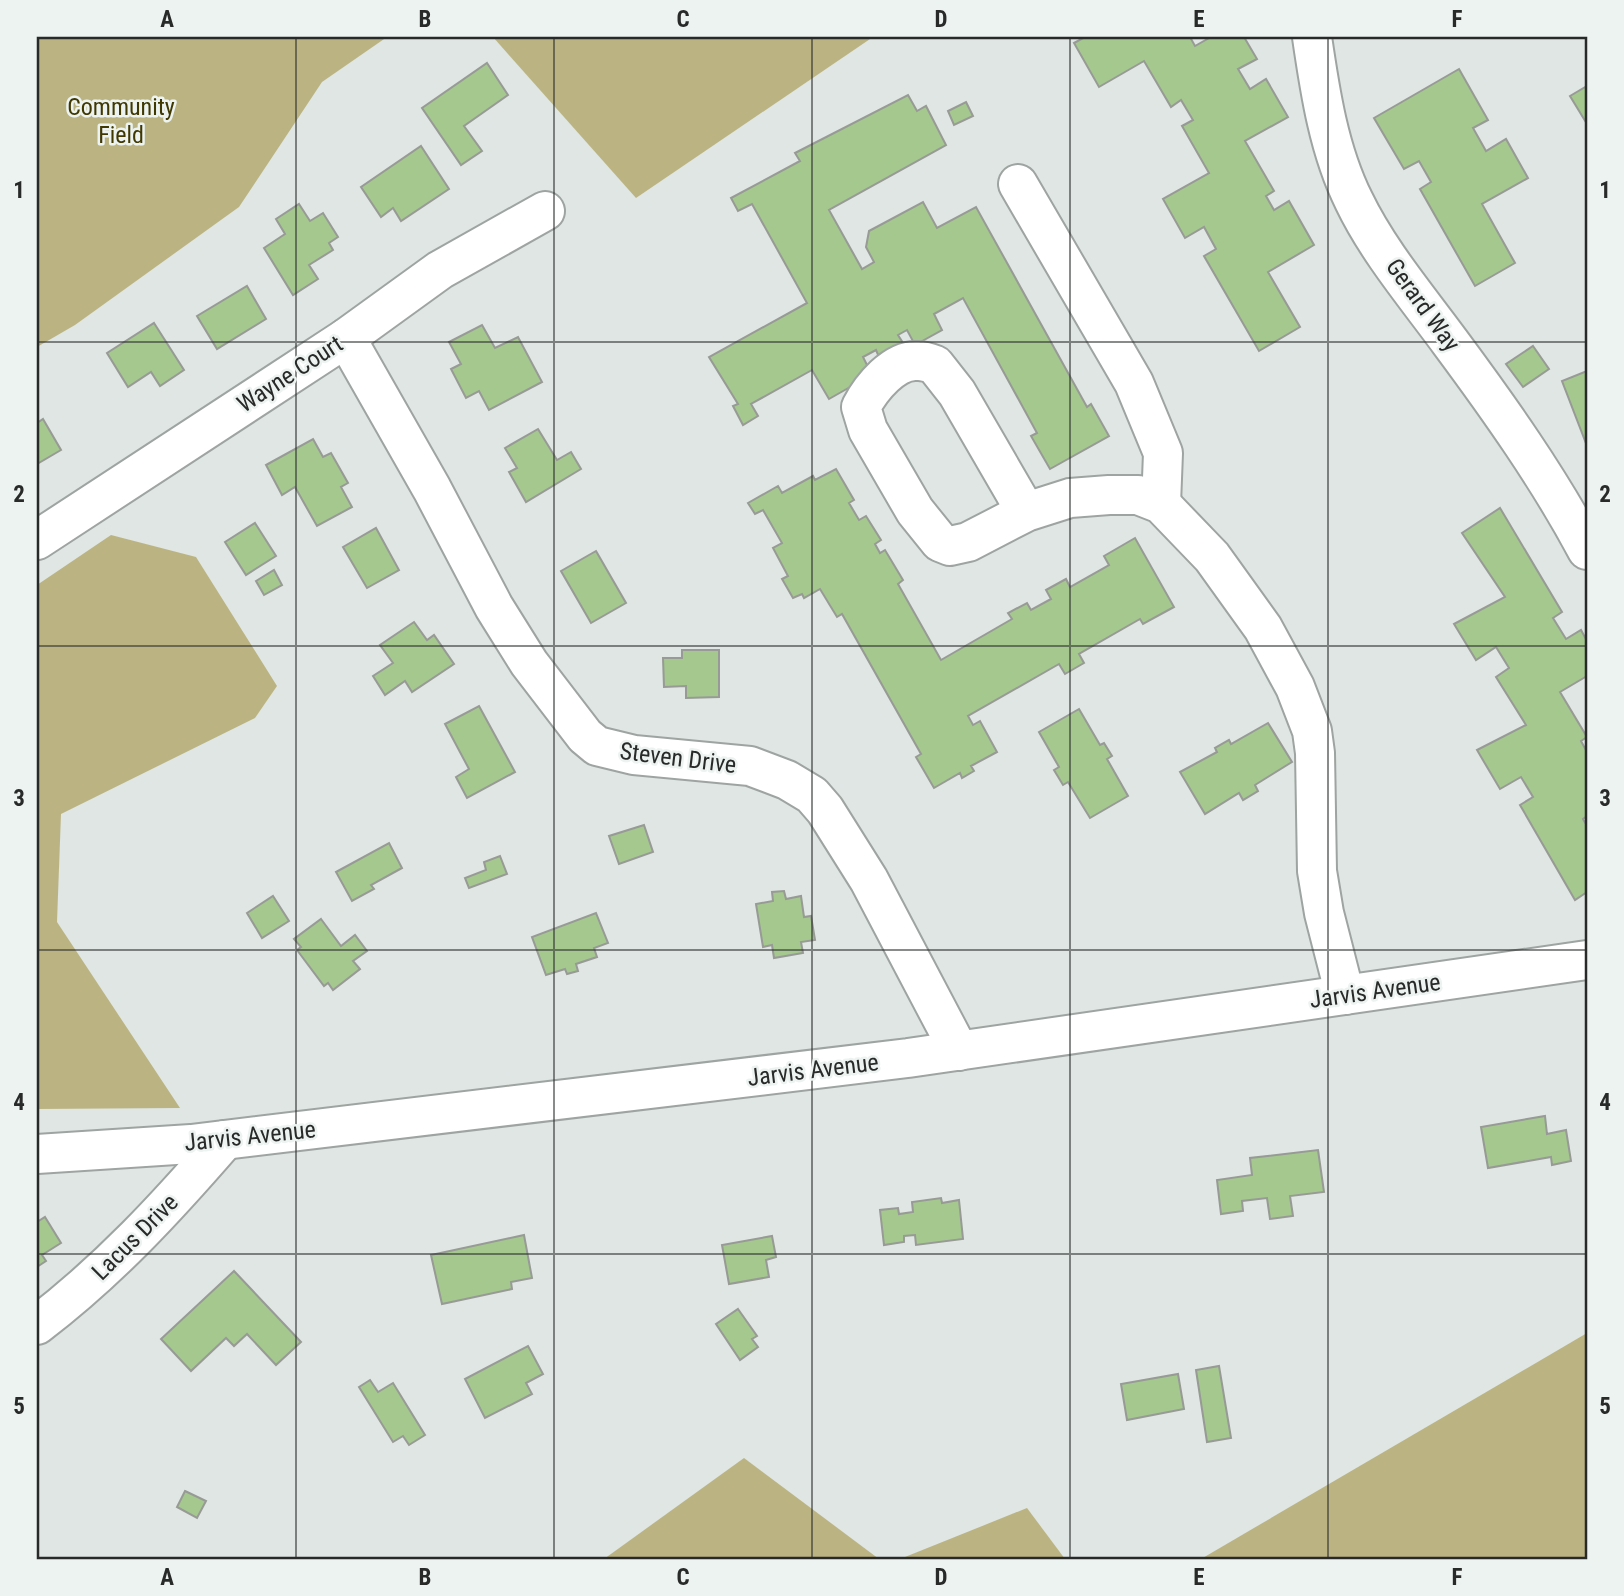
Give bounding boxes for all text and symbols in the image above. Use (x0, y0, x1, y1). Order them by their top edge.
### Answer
text: A (160, 6, 174, 33)
text: B (419, 6, 431, 33)
text: C (676, 6, 690, 33)
text: D (935, 6, 948, 33)
text: E (1193, 6, 1205, 33)
text: F (1452, 6, 1463, 33)
park label: Community Field (67, 93, 175, 149)
text: 1 (13, 177, 25, 204)
text: 1 (1599, 177, 1611, 204)
street label: Gerard Way (1380, 253, 1466, 357)
street label: Wayne Court (232, 330, 348, 418)
text: 2 (13, 481, 25, 508)
text: 2 (1599, 481, 1611, 508)
street label: Steven Drive (618, 737, 738, 779)
text: 3 (13, 785, 25, 812)
text: 3 (1599, 785, 1611, 812)
street label: Jarvis Avenue (1308, 968, 1442, 1014)
street label: Jarvis Avenue (746, 1048, 880, 1092)
text: 4 (13, 1089, 25, 1116)
text: 4 (1599, 1089, 1611, 1116)
street label: Jarvis Avenue (183, 1115, 317, 1157)
street label: Lacus Drive (86, 1188, 184, 1286)
text: 5 (13, 1393, 25, 1420)
text: 5 (1599, 1393, 1611, 1420)
text: A (160, 1564, 174, 1591)
text: B (419, 1564, 431, 1591)
text: C (676, 1564, 690, 1591)
text: D (935, 1564, 948, 1591)
text: E (1193, 1564, 1205, 1591)
text: F (1452, 1564, 1463, 1591)

